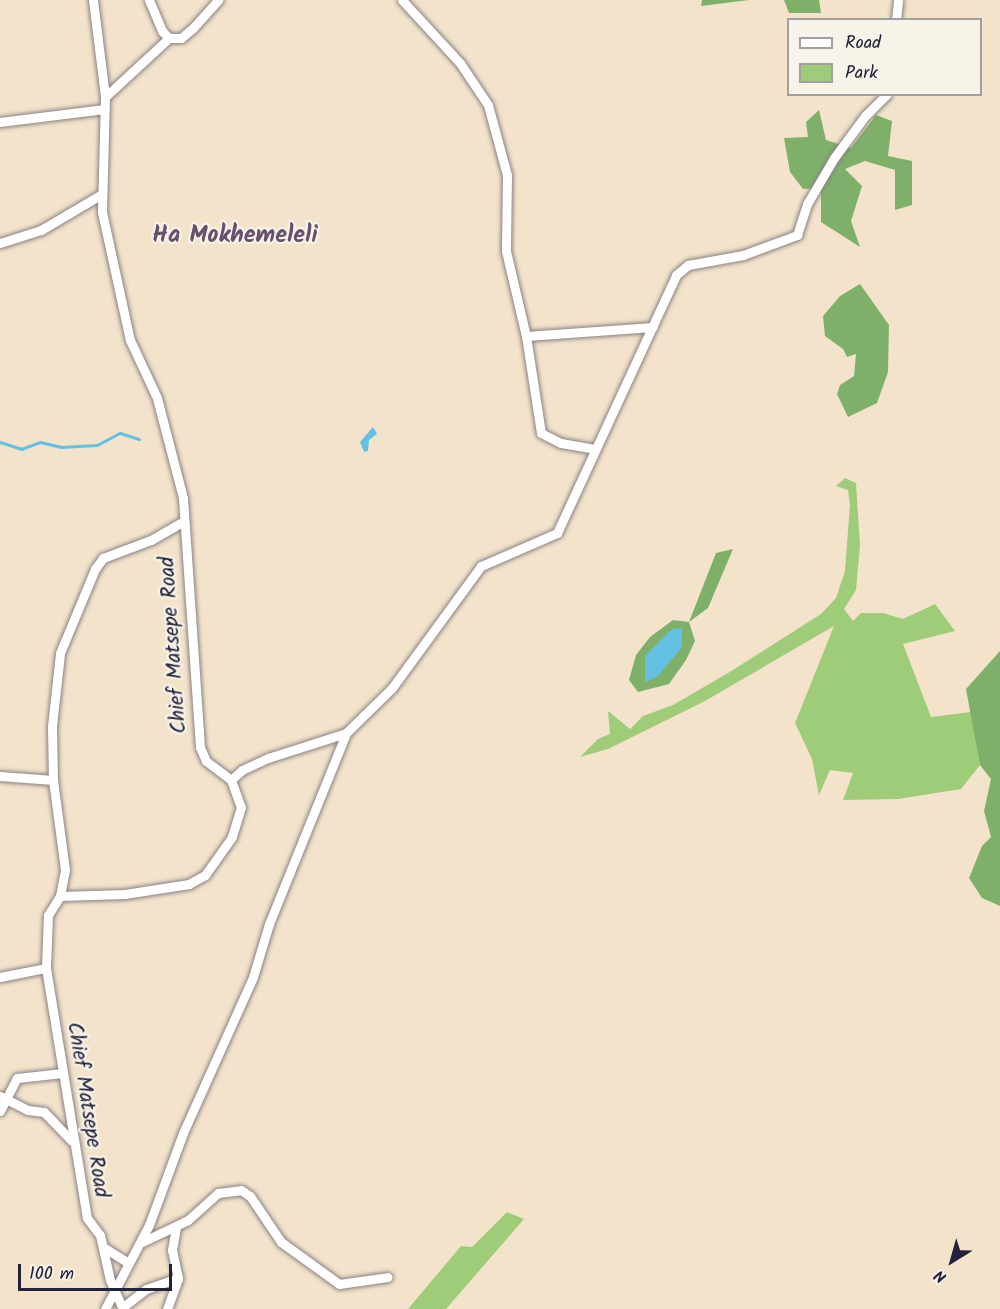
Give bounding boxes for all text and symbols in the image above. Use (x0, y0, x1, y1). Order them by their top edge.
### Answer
legend (787, 18, 982, 96)
text: Road (845, 29, 881, 58)
text: Park (845, 59, 878, 88)
district label: Ha Mokhemeleli (152, 222, 318, 250)
street label: Chief Matsepe Road (155, 556, 193, 734)
street label: Chief Matsepe Road (61, 1020, 113, 1200)
north arrow (922, 1231, 982, 1291)
scale bar (21, 1252, 176, 1290)
text: 100 m (29, 1260, 74, 1289)
text: N (929, 1263, 952, 1289)

